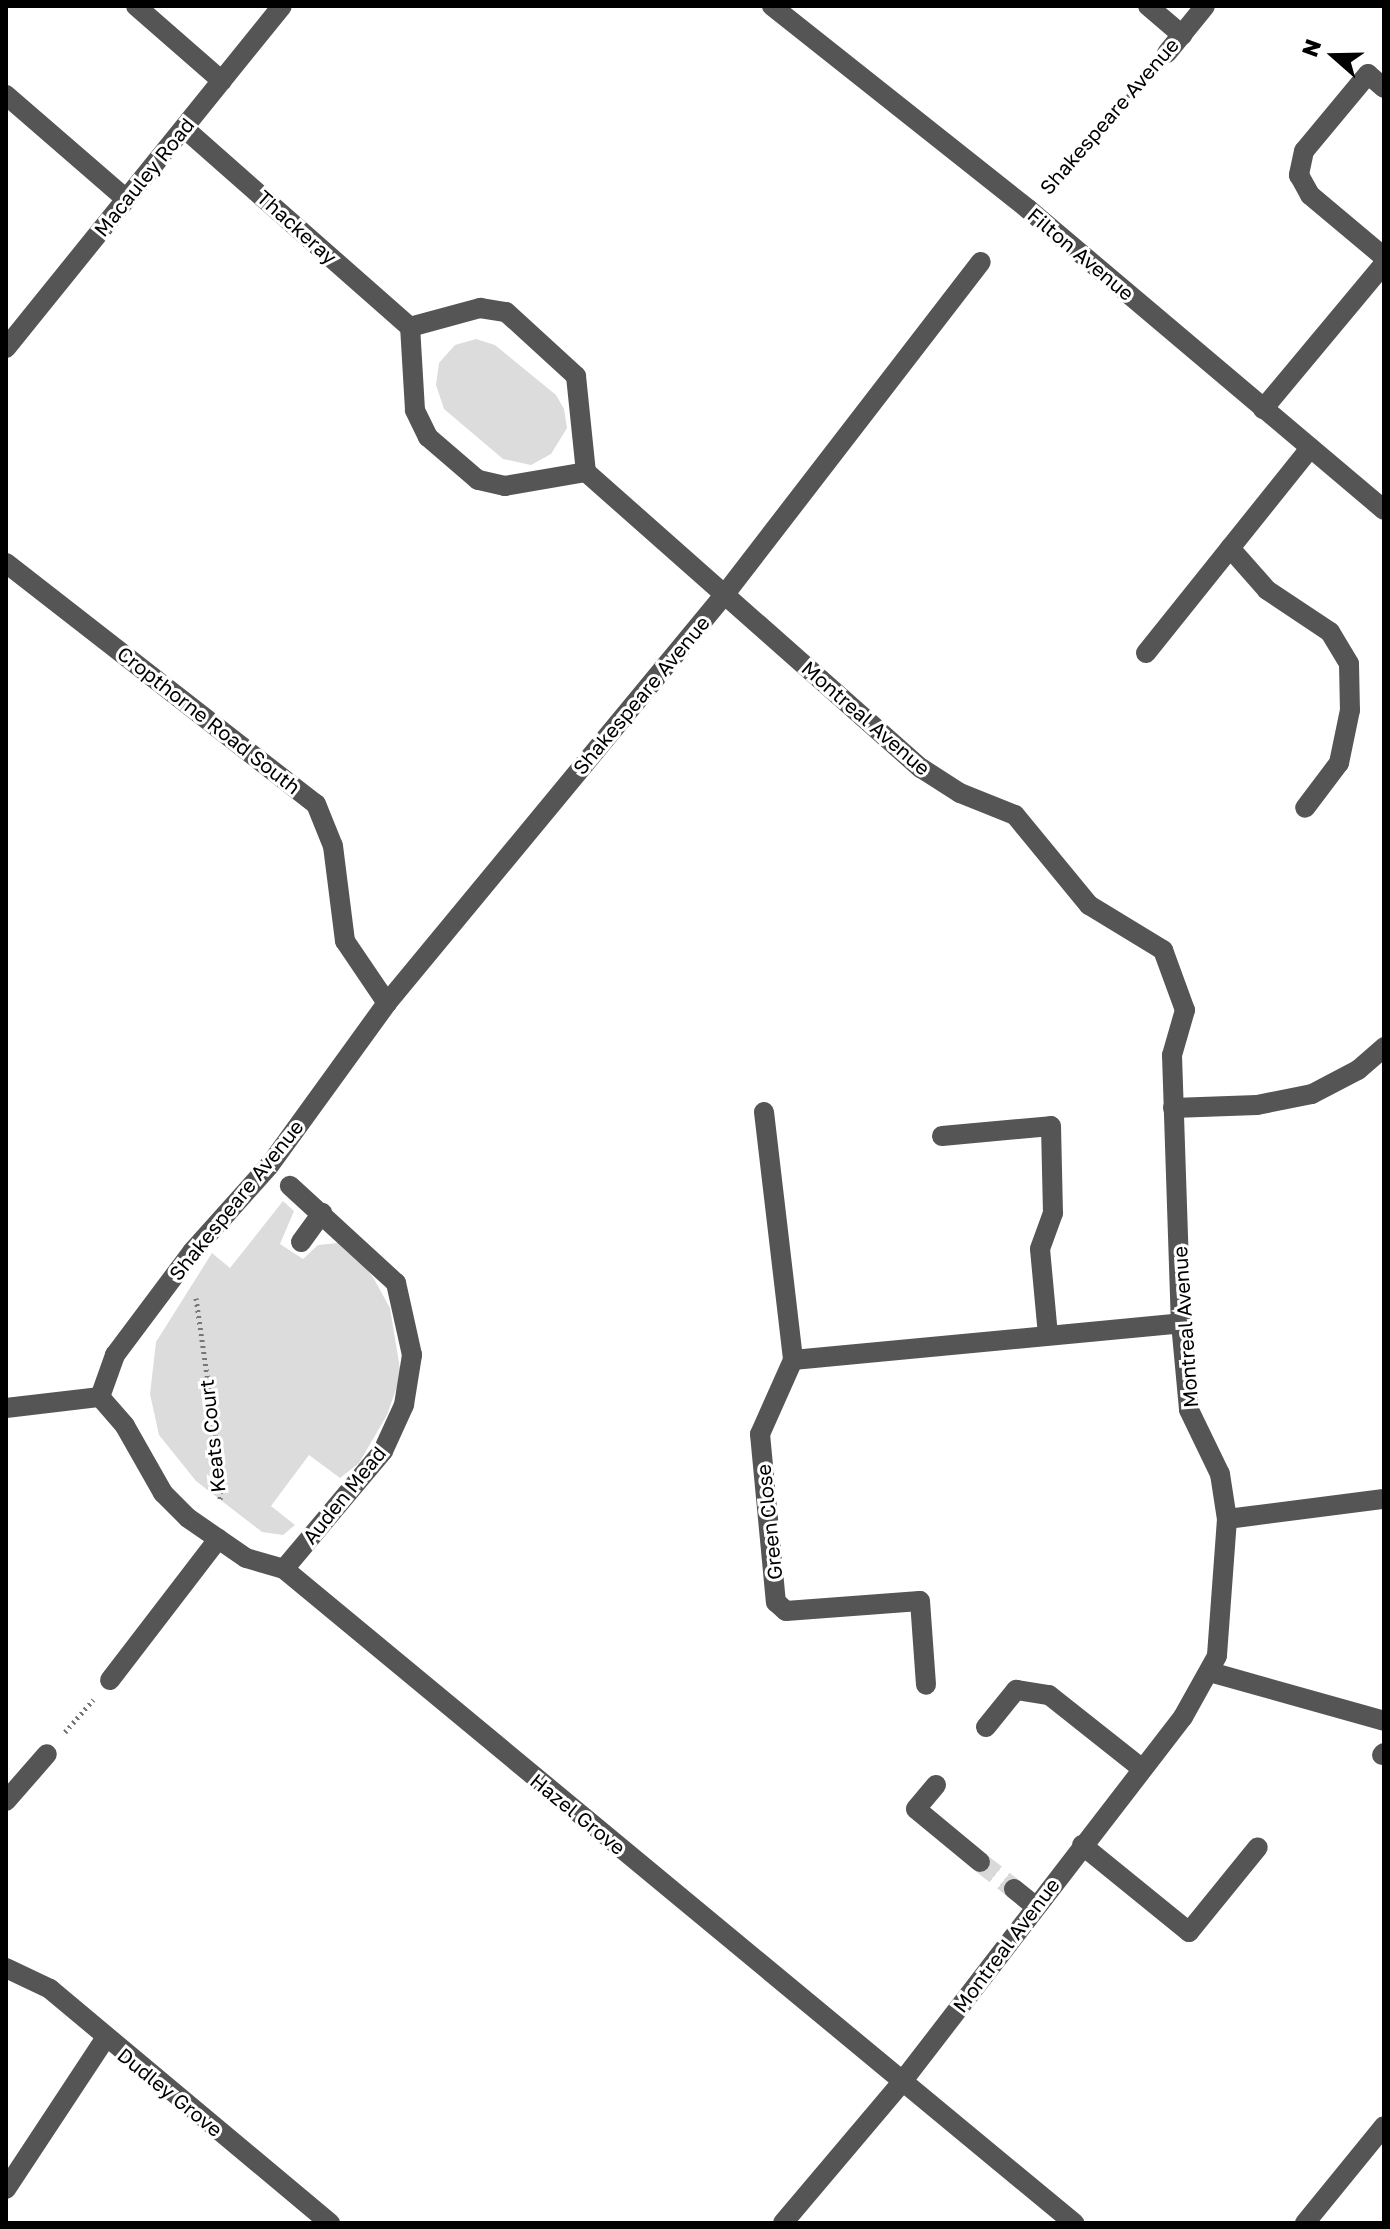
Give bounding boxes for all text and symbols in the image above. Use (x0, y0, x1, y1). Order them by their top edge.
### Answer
north arrow (1294, 16, 1374, 96)
street label: Shakespeare Avenue (1035, 33, 1183, 199)
text: N (1295, 35, 1327, 60)
street label: Macauley Road (89, 113, 199, 241)
street label: Thackeray (252, 185, 342, 269)
street label: Filton Avenue (1023, 203, 1139, 305)
street label: Shakespeare Avenue (568, 611, 714, 779)
street label: Cropthorne Road South (113, 641, 305, 799)
street label: Montreal Avenue (797, 656, 935, 780)
street label: Shakespeare Avenue (164, 1115, 308, 1285)
street label: Montreal Avenue (1167, 1245, 1203, 1409)
street label: Keats Court (194, 1378, 230, 1494)
street label: Auden Mead (297, 1441, 391, 1549)
street label: Green Close (751, 1463, 787, 1581)
street label: Hazel Grove (526, 1768, 630, 1860)
street label: Montreal Avenue (948, 1873, 1064, 2017)
street label: Dudley Grove (113, 2042, 227, 2142)

